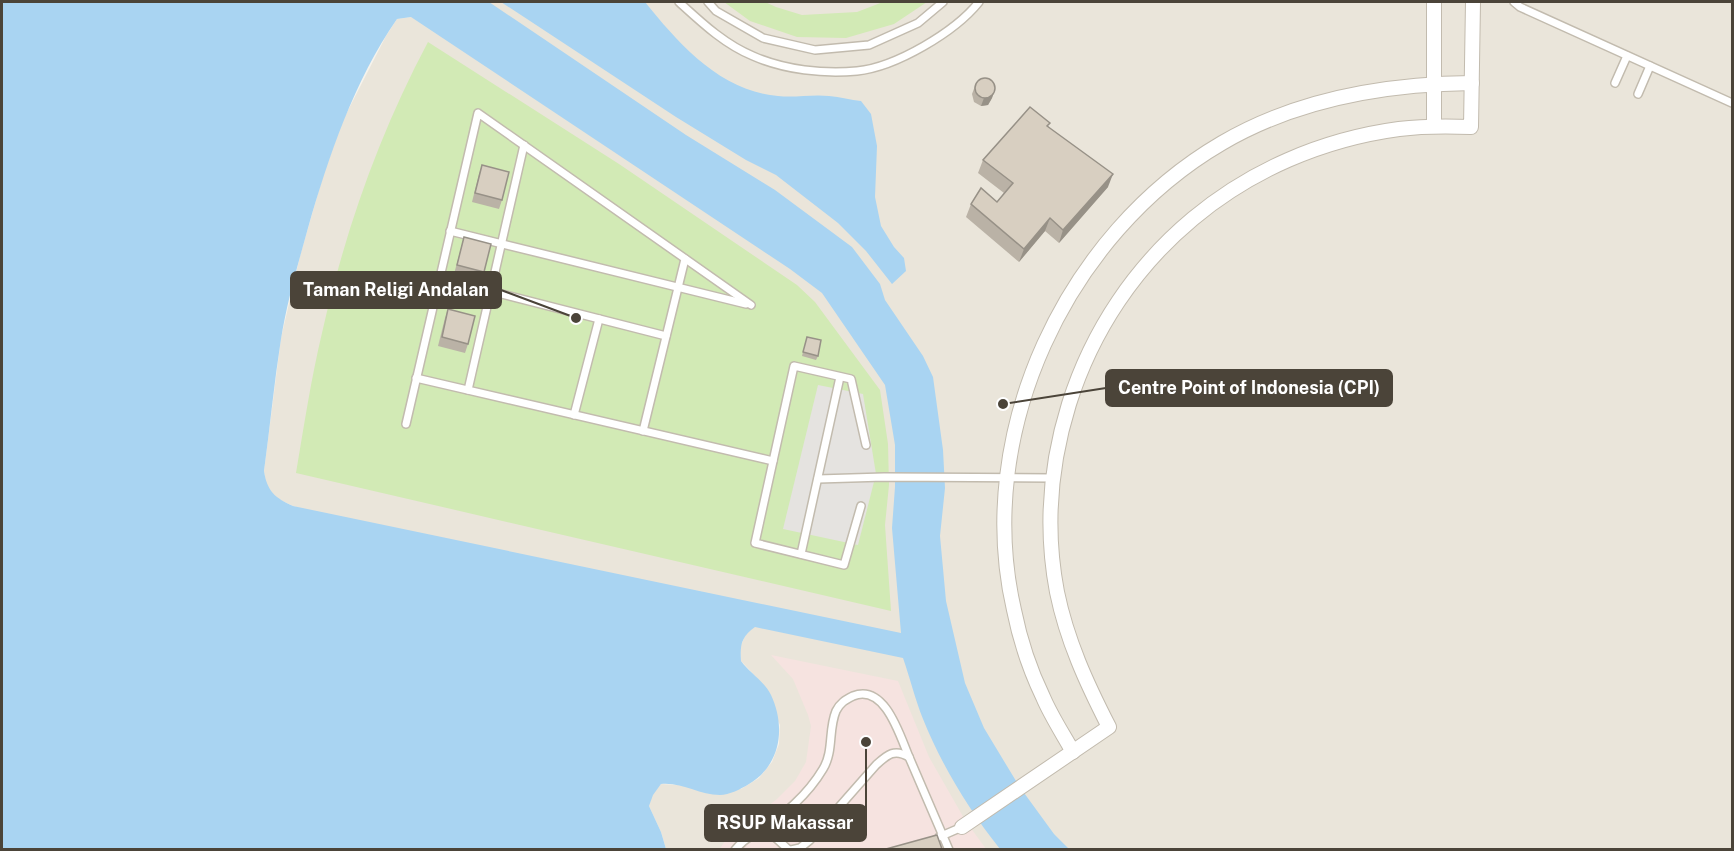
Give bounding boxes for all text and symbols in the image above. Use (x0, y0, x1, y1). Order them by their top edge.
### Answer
callout: Taman Religi Andalan (291, 272, 501, 308)
text: Taman Religi Andalan (303, 279, 489, 300)
callout: Centre Point of Indonesia (CPI) (1106, 370, 1392, 406)
text: Centre Point of Indonesia (CPI) (1118, 377, 1380, 398)
callout: RSUP Makassar (705, 805, 866, 841)
text: RSUP Makassar (716, 812, 854, 833)

